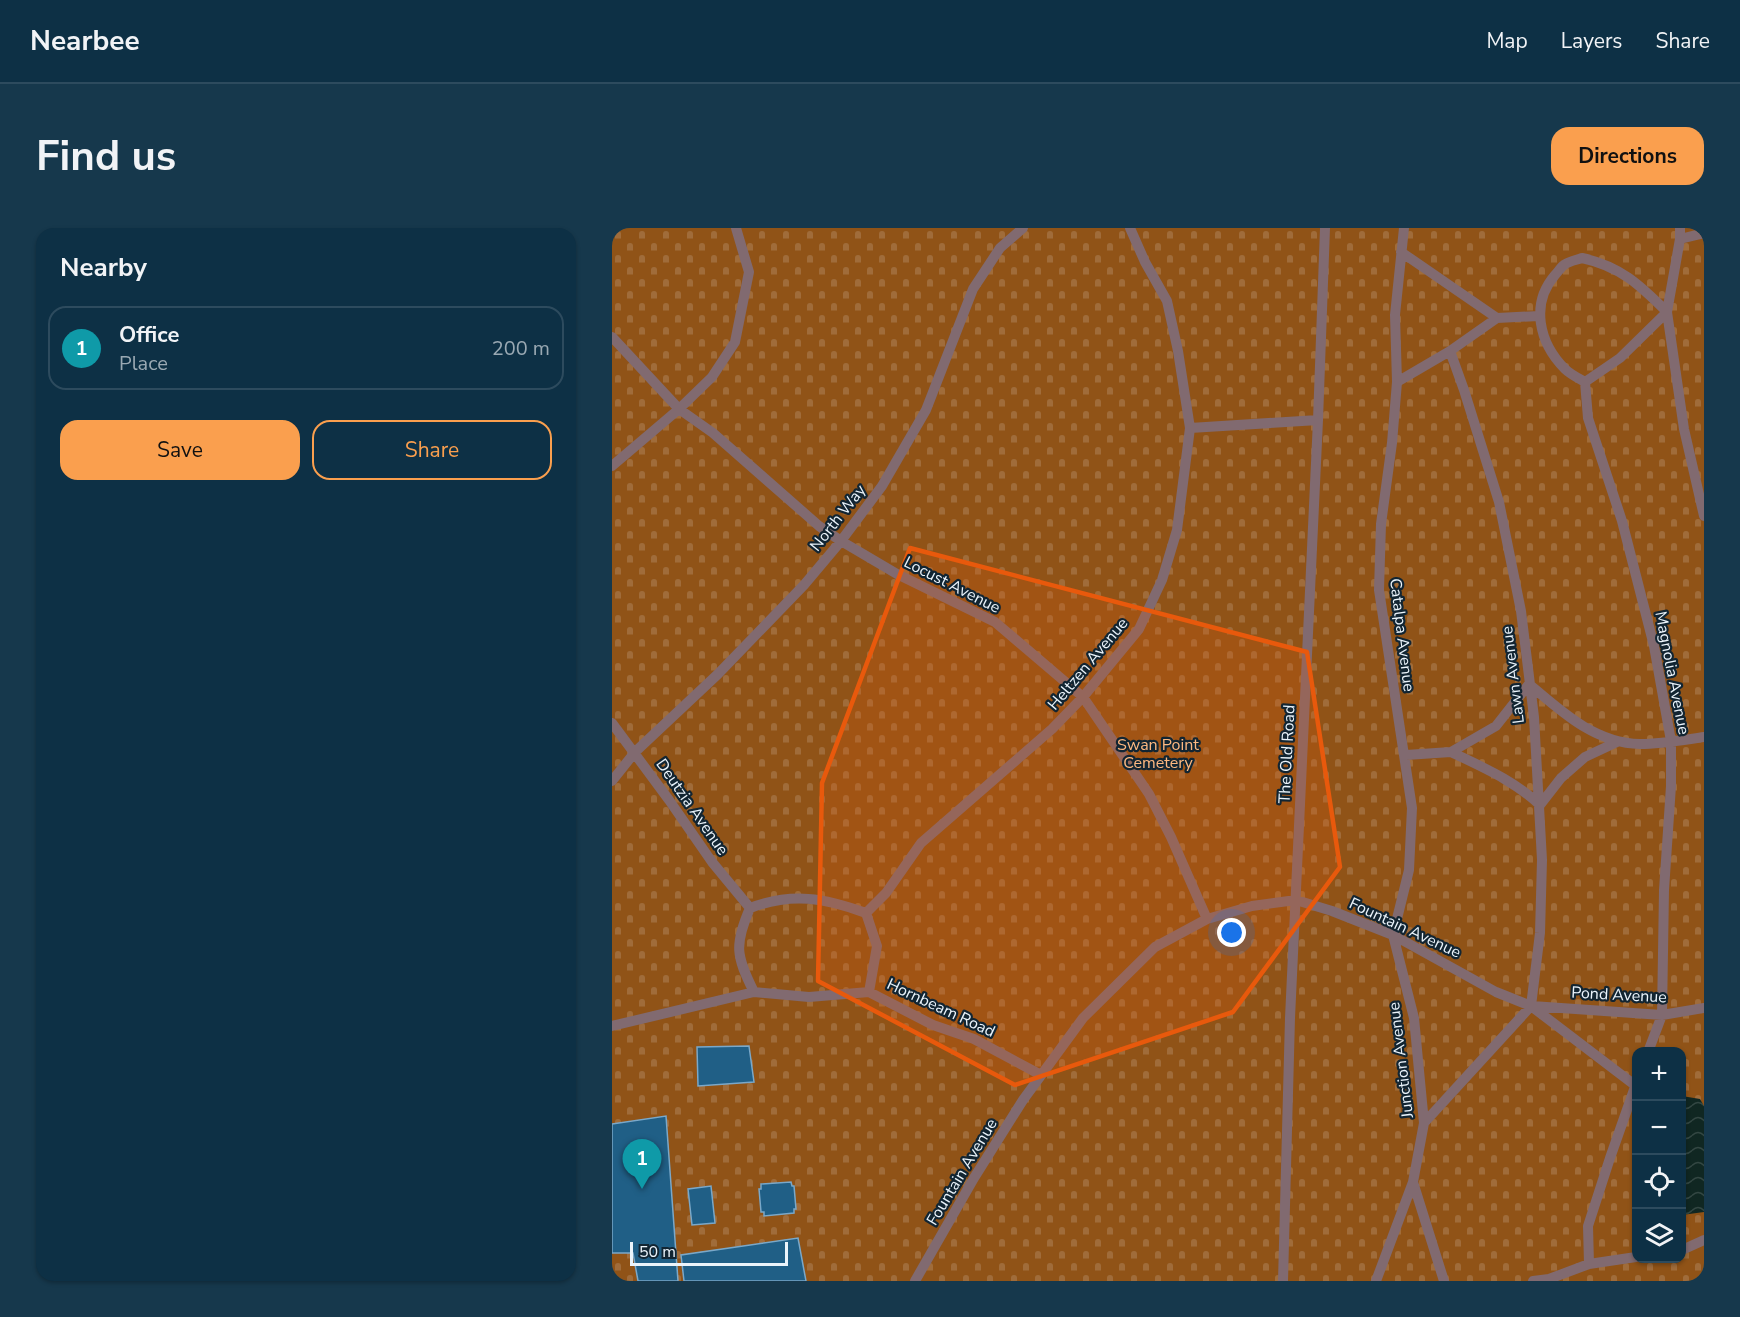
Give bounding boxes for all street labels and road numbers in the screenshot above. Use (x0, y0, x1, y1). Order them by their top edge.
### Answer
street label: North Way (805, 479, 871, 556)
street label: Locust Avenue (900, 551, 1004, 619)
street label: Catalpa Avenue (1384, 577, 1420, 693)
street label: Magnolia Avenue (1649, 610, 1695, 736)
street label: Heltzen Avenue (1043, 613, 1133, 715)
street label: Lawn Avenue (1496, 625, 1530, 725)
street label: The Old Road (1273, 704, 1301, 804)
street label: Deutzia Avenue (651, 754, 733, 860)
street label: Fountain Avenue (1346, 892, 1464, 964)
street label: Hornbeam Road (883, 973, 999, 1043)
street label: Pond Avenue (1571, 982, 1667, 1008)
street label: Junction Avenue (1383, 1001, 1419, 1120)
street label: Fountain Avenue (921, 1115, 1003, 1229)

